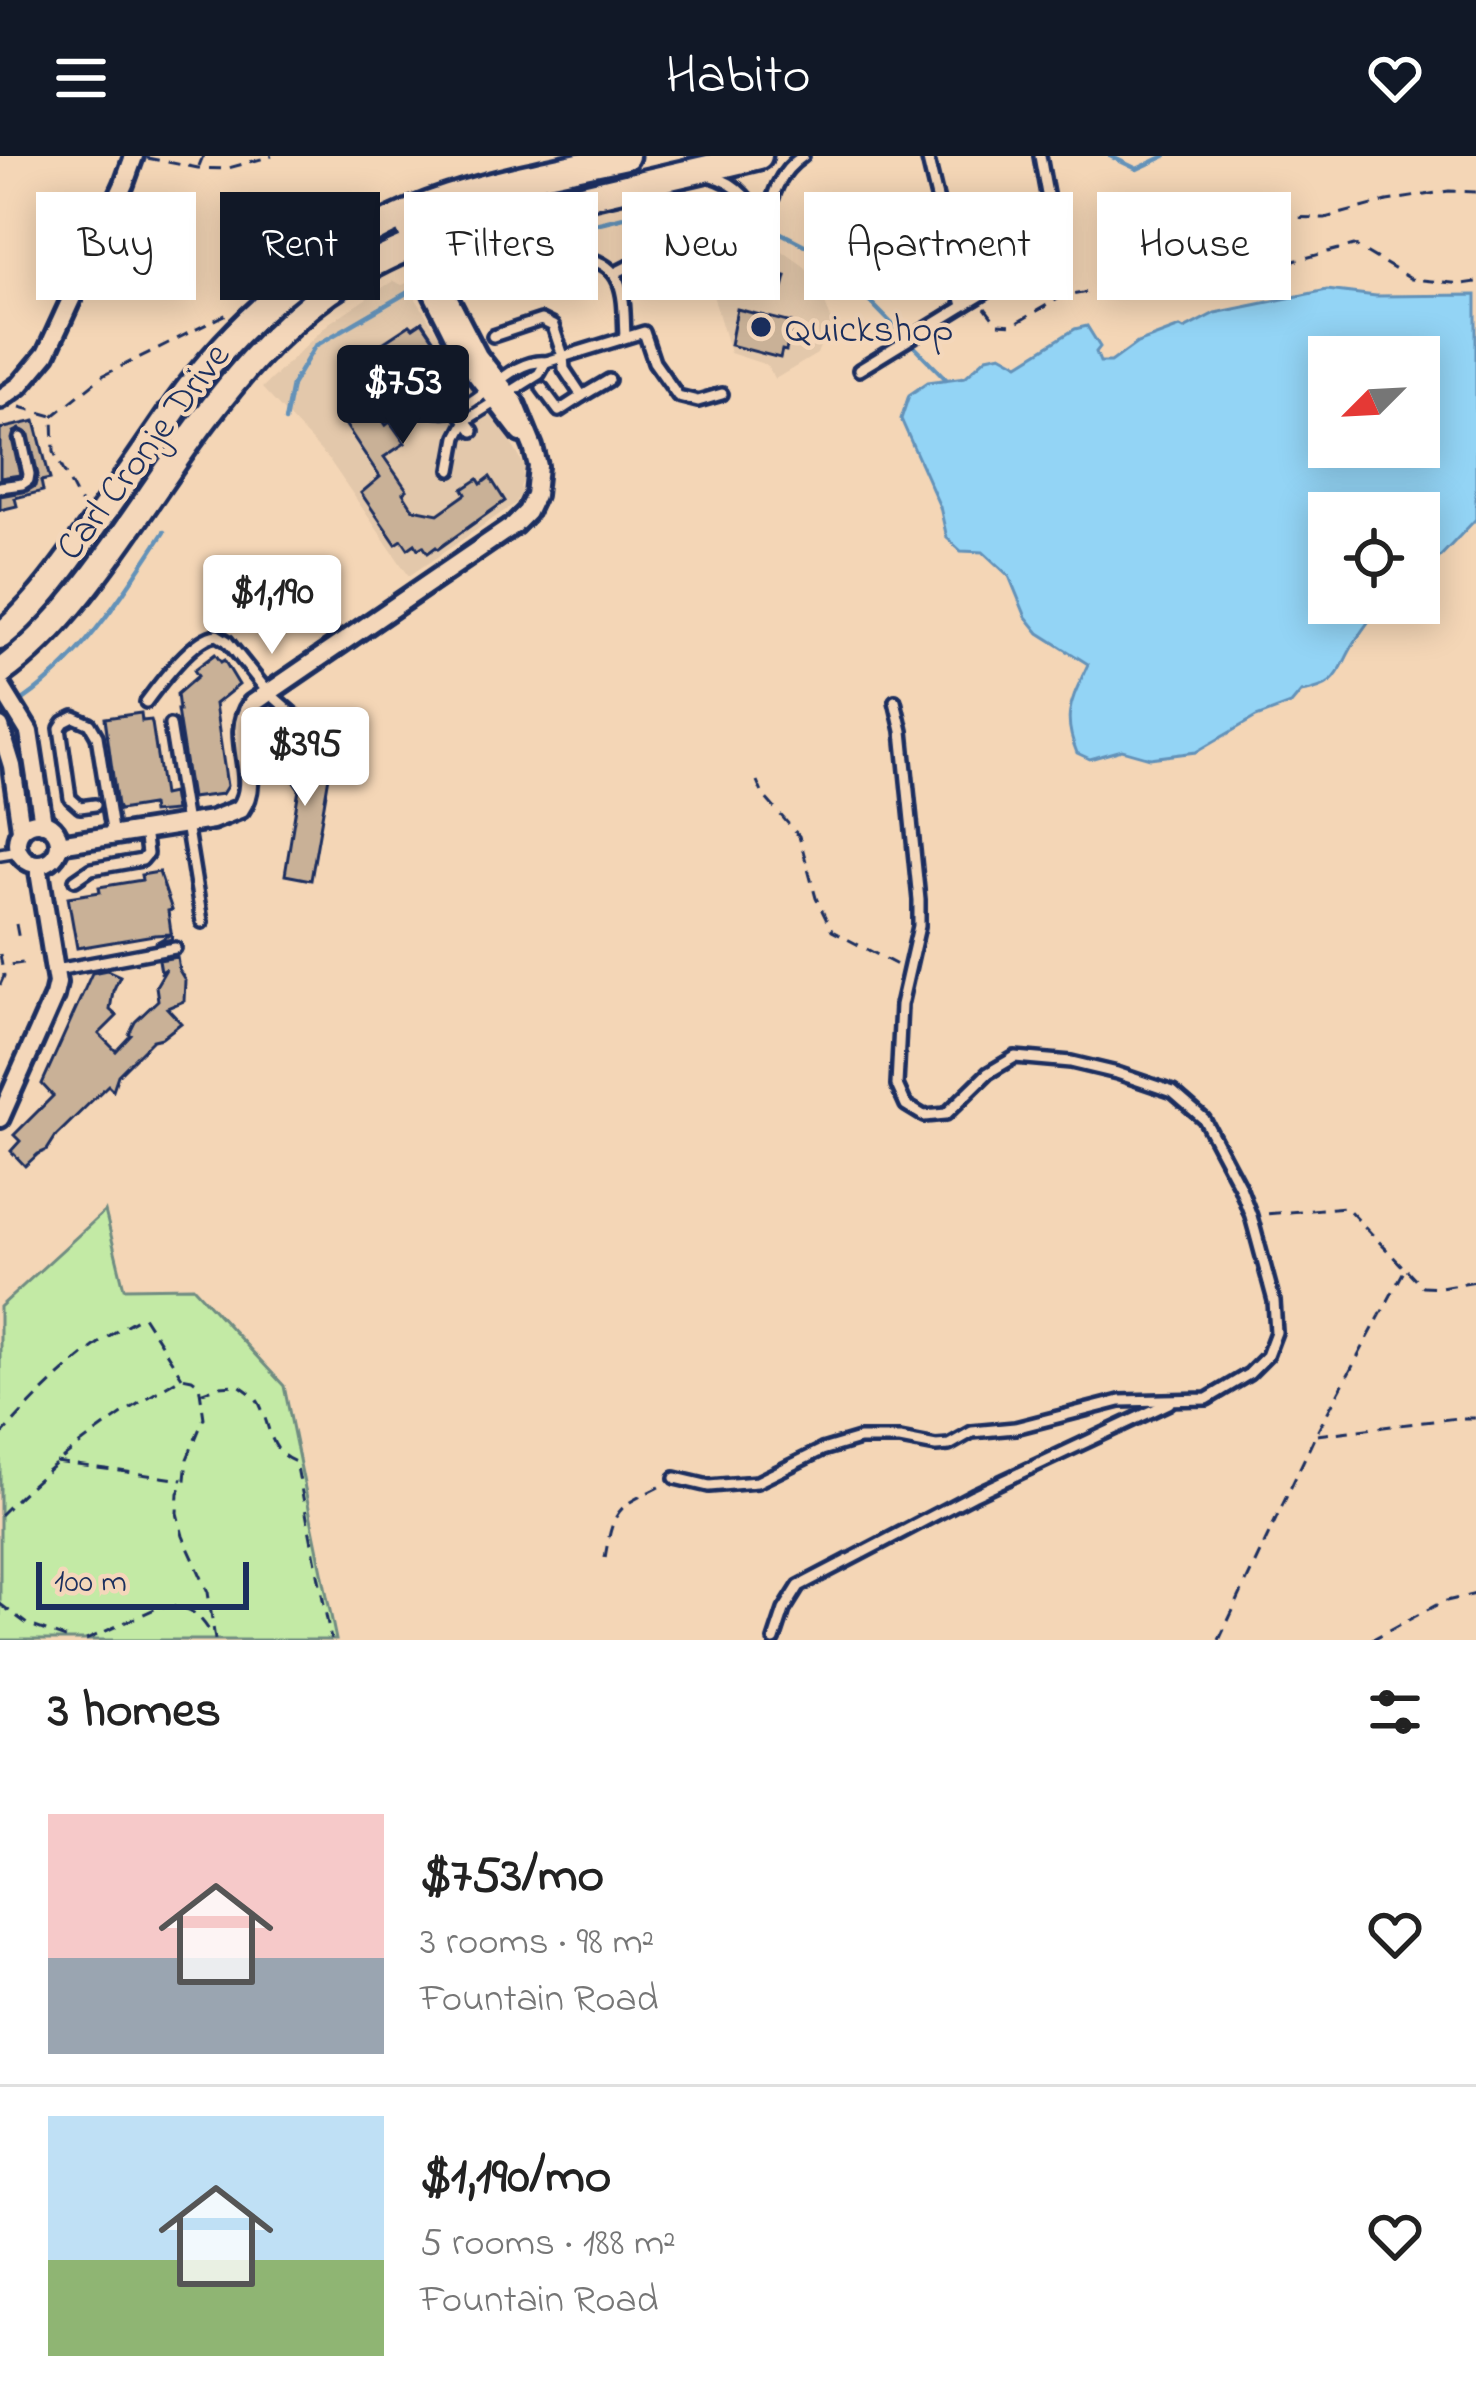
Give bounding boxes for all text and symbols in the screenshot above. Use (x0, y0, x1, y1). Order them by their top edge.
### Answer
text: Habito (666, 39, 811, 117)
icon: menu (48, 45, 114, 111)
icon: heart (1362, 45, 1428, 111)
chip: Buy (36, 192, 196, 300)
chip: Rent (220, 192, 380, 300)
chip: Filters (404, 192, 598, 300)
chip: New (622, 192, 780, 300)
chip: Apartment (804, 192, 1073, 300)
chip: House (1097, 192, 1291, 300)
place label: Quickshop (785, 303, 954, 360)
marker: Quickshop (748, 314, 774, 340)
street label: Carl Cronje Drive (43, 331, 246, 574)
north arrow (1308, 336, 1440, 468)
map controls (1308, 336, 1440, 624)
pin: $753 (332, 345, 474, 447)
text: $753 (364, 355, 442, 412)
button: locate (1308, 492, 1440, 624)
pin: $1,190 (174, 555, 370, 657)
text: $1,190 (230, 565, 314, 622)
pin: $395 (234, 707, 376, 809)
text: $395 (268, 717, 342, 774)
scale bar (36, 1556, 249, 1609)
text: 100 m (54, 1559, 127, 1607)
text: 3 homes (48, 1675, 221, 1750)
icon: filters (1362, 1679, 1428, 1745)
text: $753/mo (420, 1840, 604, 1915)
icon: home (144, 1862, 288, 2006)
icon: heart (1362, 1901, 1428, 1967)
text: 3 rooms · 98 m² (420, 1915, 654, 1972)
text: Fountain Road (420, 1972, 658, 2029)
text: $1,190/mo (420, 2141, 611, 2216)
icon: home (144, 2164, 288, 2308)
icon: heart (1362, 2203, 1428, 2269)
text: 5 rooms · 188 m² (420, 2216, 676, 2273)
text: Fountain Road (420, 2273, 658, 2330)

